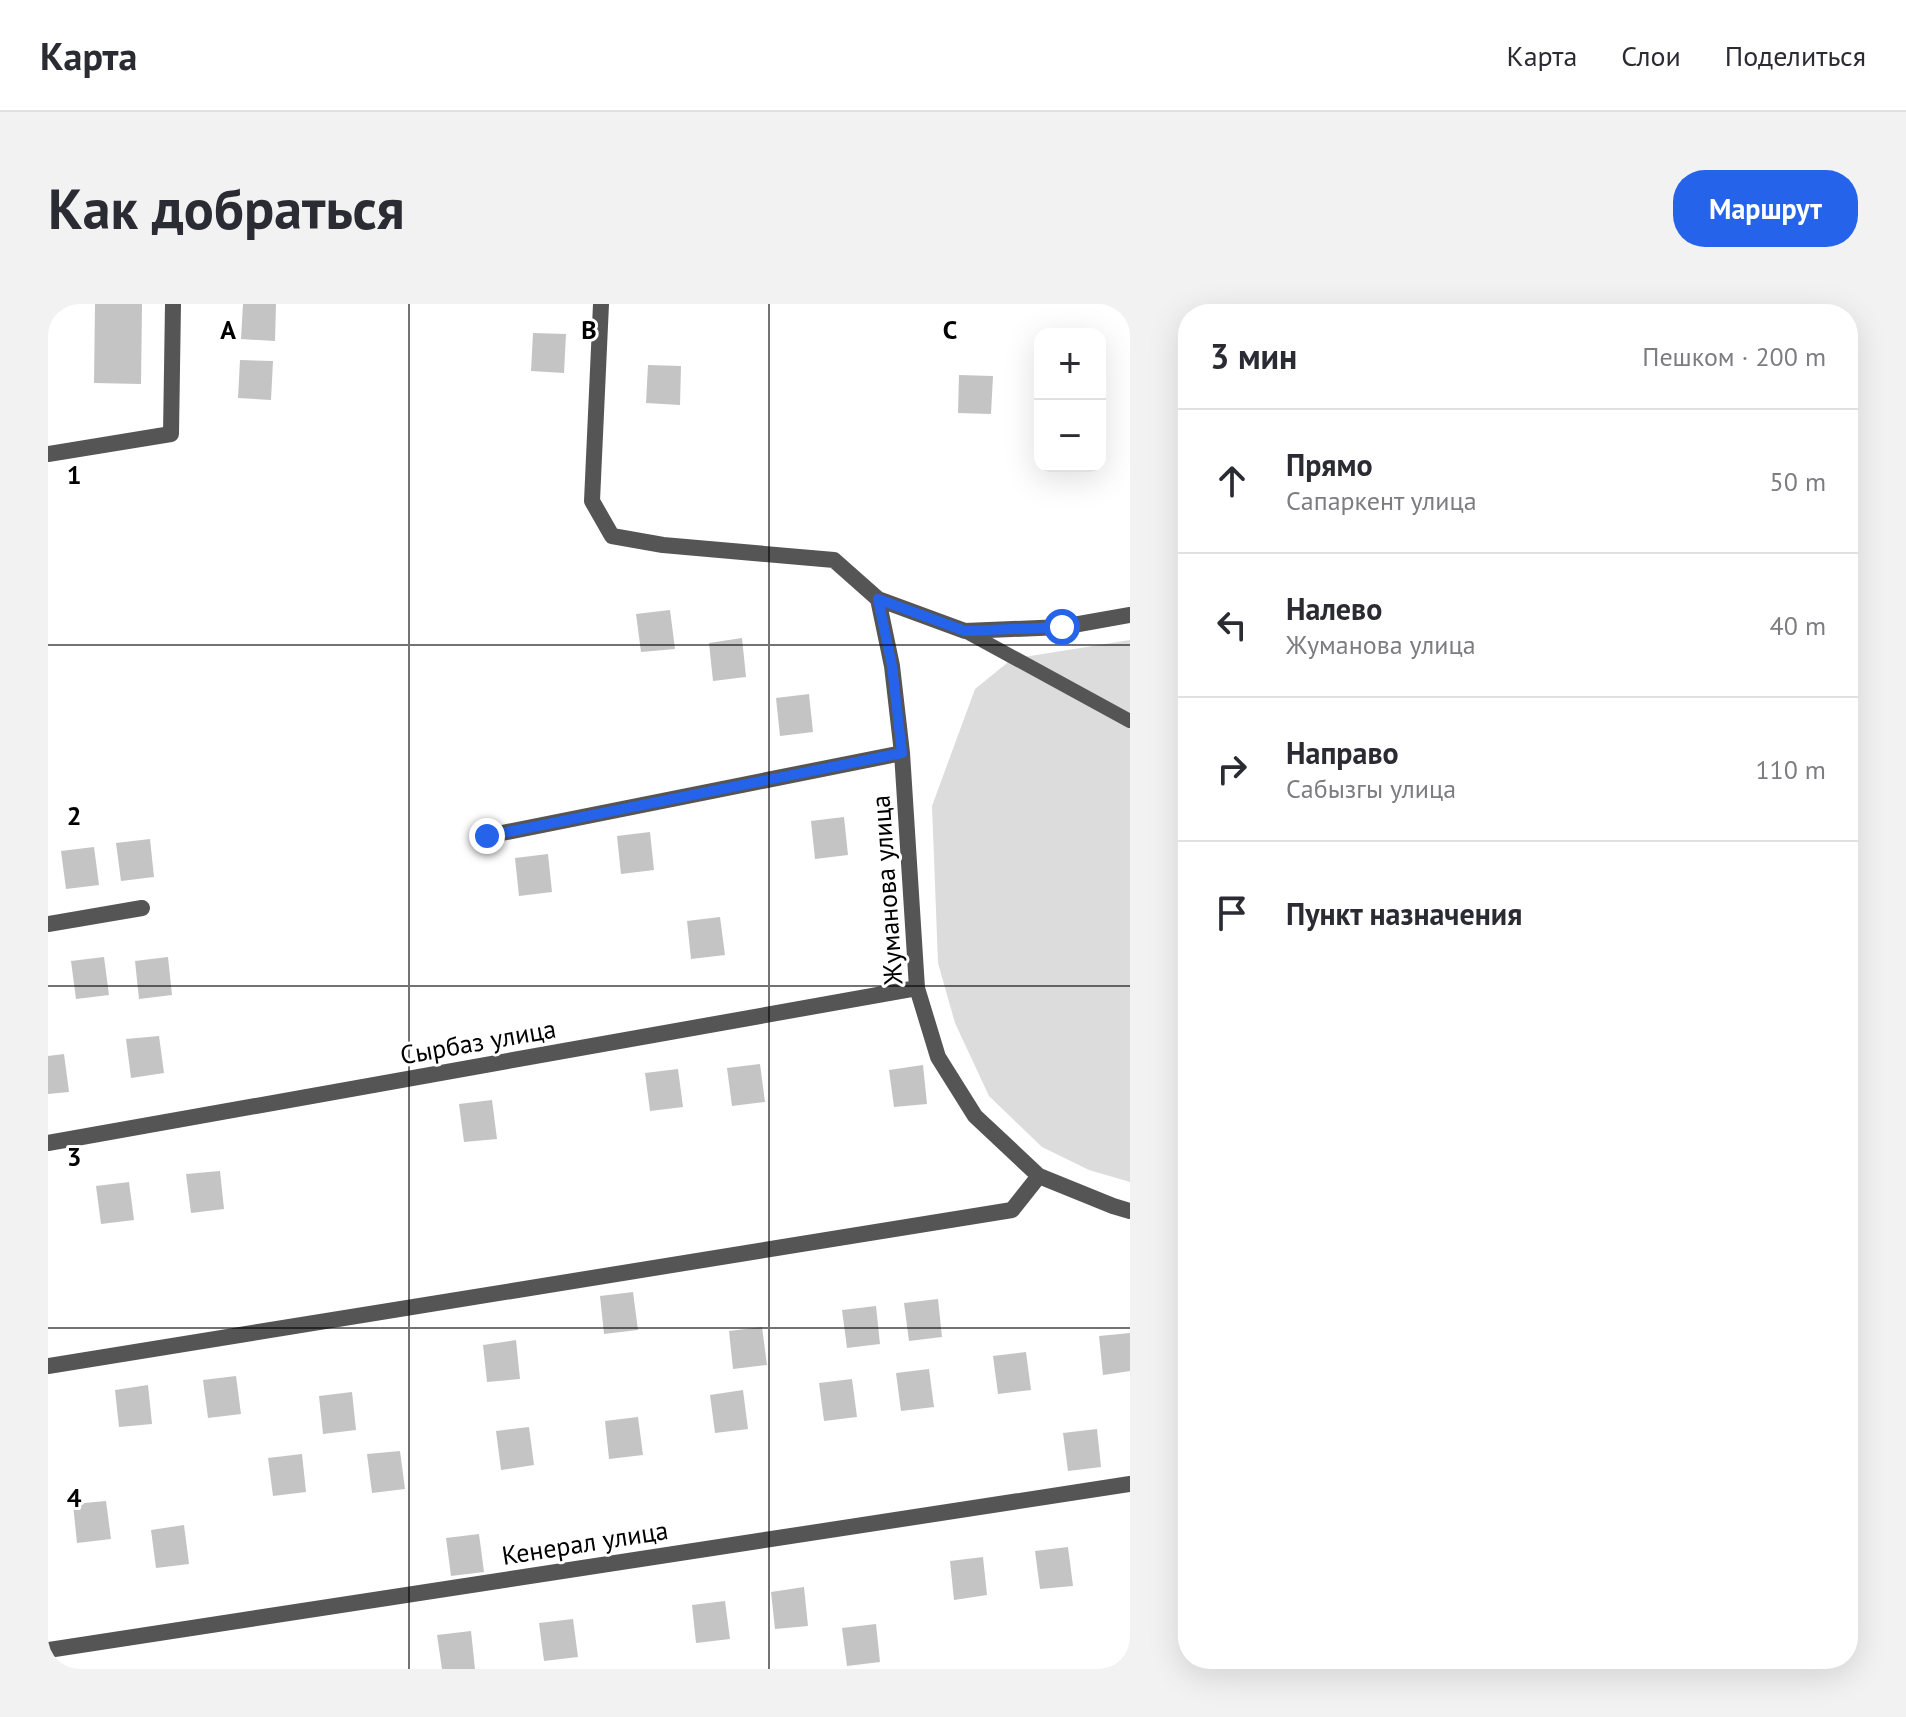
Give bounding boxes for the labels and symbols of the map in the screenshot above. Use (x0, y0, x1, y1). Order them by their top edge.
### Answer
text: A (220, 313, 236, 346)
text: B (581, 313, 597, 346)
text: C (943, 313, 957, 346)
text: 1 (67, 458, 81, 491)
route start (1044, 609, 1080, 645)
street label: Жуманова улица (863, 794, 910, 987)
text: 2 (67, 799, 81, 832)
route end (469, 818, 505, 854)
street label: Сырбаз улица (398, 1012, 558, 1071)
text: 3 (67, 1140, 81, 1173)
text: 4 (67, 1481, 82, 1514)
street label: Кенерал улица (499, 1513, 670, 1572)

